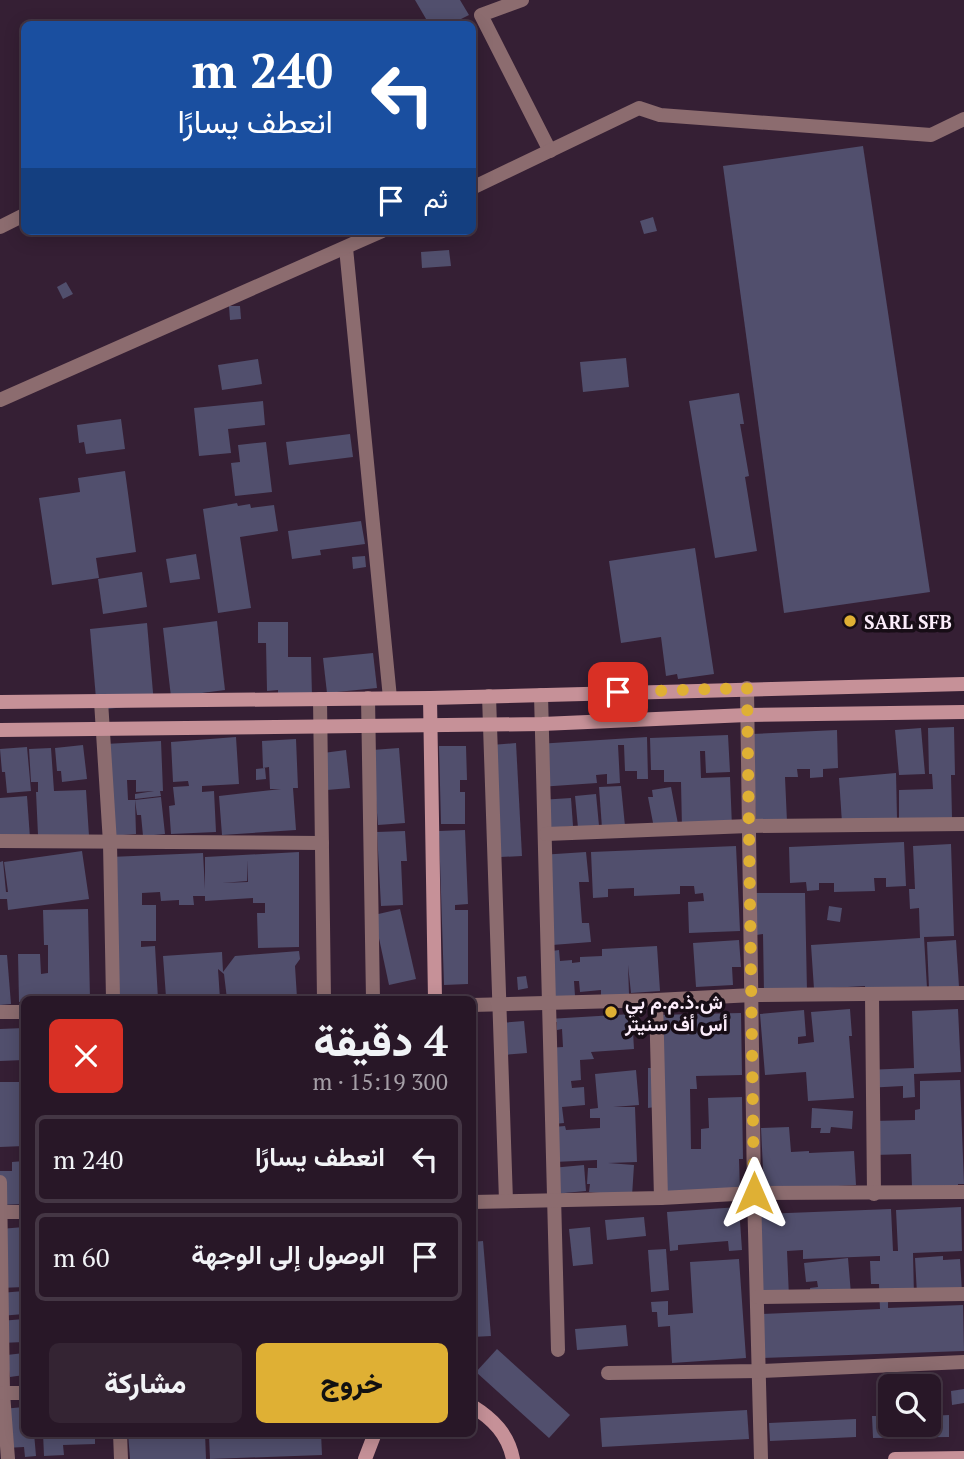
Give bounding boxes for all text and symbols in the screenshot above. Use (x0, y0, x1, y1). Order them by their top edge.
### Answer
text: 240 m (191, 37, 333, 102)
icon: left (357, 49, 448, 140)
text: انعطف يسارًا (177, 100, 333, 142)
text: ثم (424, 181, 448, 215)
icon: arrive (372, 182, 410, 220)
place label: SARL SFB (864, 609, 952, 634)
marker: SARL SFB (842, 613, 858, 629)
pin (588, 662, 648, 722)
icon: arrive (599, 673, 637, 711)
place label: ش.ذ.م.م بي أس أف سنيتر (624, 989, 728, 1037)
marker: ش.ذ.م.م بي أس أف سنيتر (603, 1004, 619, 1020)
text: 4 دقيقة (313, 1012, 448, 1068)
button: close (49, 1019, 123, 1093)
text: 300 m · 15:19 (313, 1066, 448, 1097)
text: انعطف يسارًا (255, 1139, 385, 1173)
icon: left (406, 1140, 444, 1178)
text: 240 m (53, 1142, 123, 1176)
position arrow (717, 1156, 791, 1230)
text: الوصول إلى الوجهة (191, 1237, 385, 1271)
icon: arrive (406, 1238, 444, 1276)
text: 60 m (53, 1240, 110, 1274)
button: مشاركة (49, 1343, 242, 1423)
button: خروج (256, 1343, 448, 1423)
map controls (878, 1374, 941, 1437)
button: search (878, 1374, 941, 1437)

